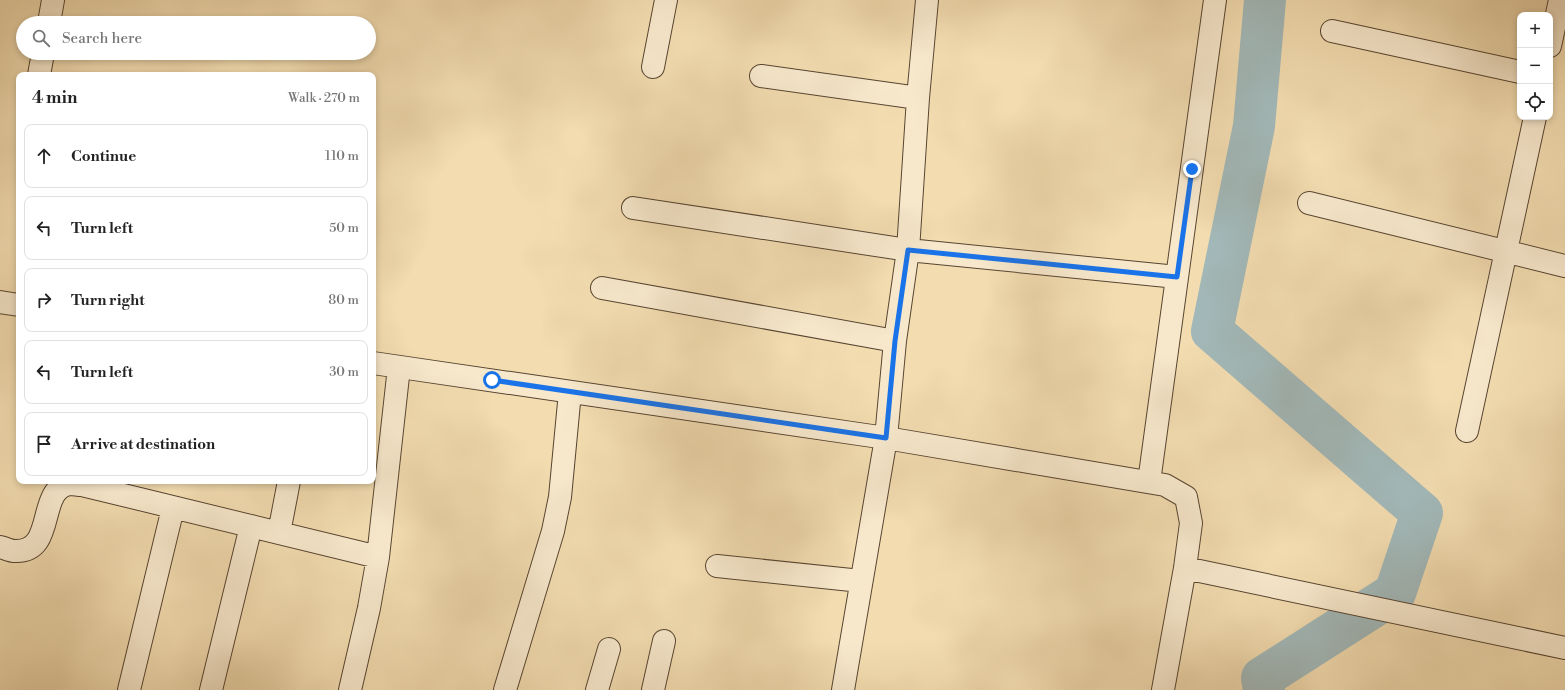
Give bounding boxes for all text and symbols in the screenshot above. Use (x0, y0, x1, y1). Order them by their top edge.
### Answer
map controls (1517, 12, 1553, 120)
button: + (1517, 12, 1553, 48)
search box (16, 16, 376, 60)
icon: search (30, 27, 52, 49)
text: Search here (62, 29, 142, 48)
button: − (1517, 48, 1553, 84)
button: locate (1517, 84, 1553, 120)
text: 4 min (32, 87, 77, 109)
text: Walk · 270 m (288, 90, 360, 106)
icon: ahead (33, 145, 55, 167)
text: Continue (71, 147, 136, 166)
text: 110 m (325, 148, 359, 164)
route end (1183, 160, 1201, 178)
icon: left (33, 217, 55, 239)
text: Turn left (71, 219, 133, 238)
text: 50 m (329, 220, 359, 236)
icon: right (33, 289, 55, 311)
text: Turn right (71, 291, 145, 310)
text: 80 m (328, 292, 359, 308)
icon: left (33, 361, 55, 383)
text: Turn left (71, 363, 133, 382)
text: 30 m (329, 364, 359, 380)
route start (483, 371, 501, 389)
icon: arrive (33, 433, 55, 455)
text: Arrive at destination (71, 435, 215, 454)

